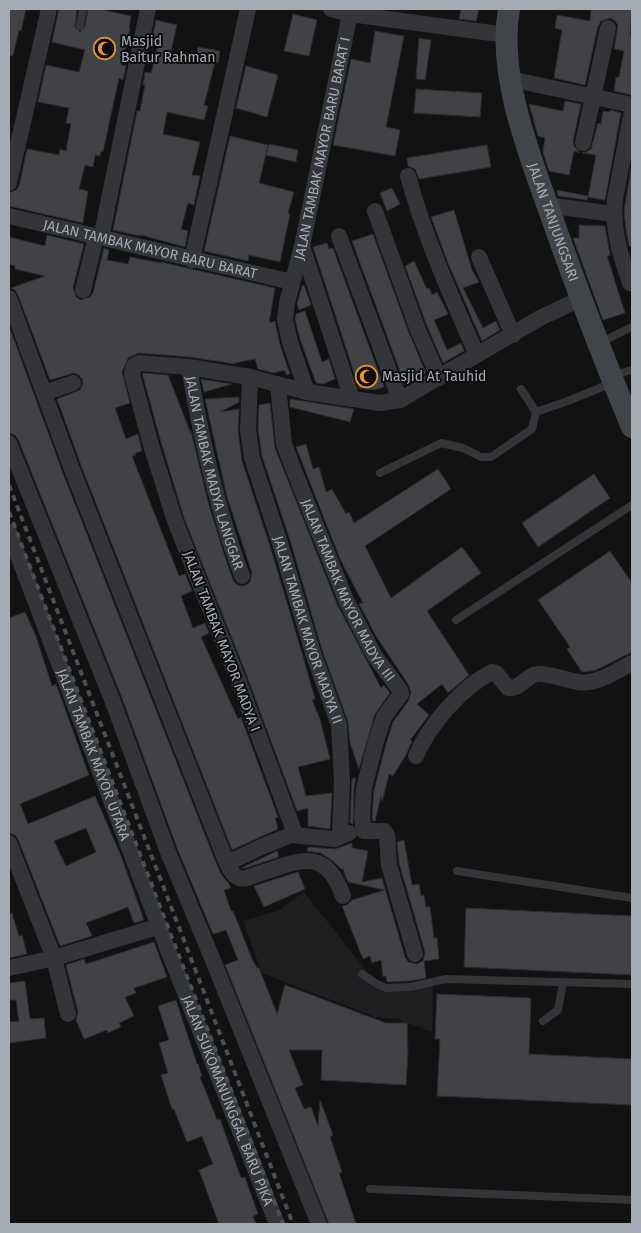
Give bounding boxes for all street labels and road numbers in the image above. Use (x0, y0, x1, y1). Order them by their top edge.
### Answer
street label: JALAN TAMBAK MAYOR BARU BARAT I (291, 36, 354, 262)
street label: JALAN TANJUNGSARI (524, 161, 582, 284)
street label: JALAN TAMBAK MAYOR BARU BARAT (41, 216, 260, 283)
street label: JALAN TAMBAK MADYA LANGGAR (182, 375, 247, 573)
street label: JALAN TAMBAK MAYOR MADYA III (298, 495, 400, 683)
street label: JALAN TAMBAK MAYOR MADYA II (270, 534, 346, 726)
street label: JALAN TAMBAK MAYOR MADYA I (179, 548, 264, 734)
street label: JALAN TAMBAK MAYOR UTARA (53, 666, 134, 843)
street label: JALAN SUKOMANUNGGAL BARU PJKA (178, 993, 277, 1208)

